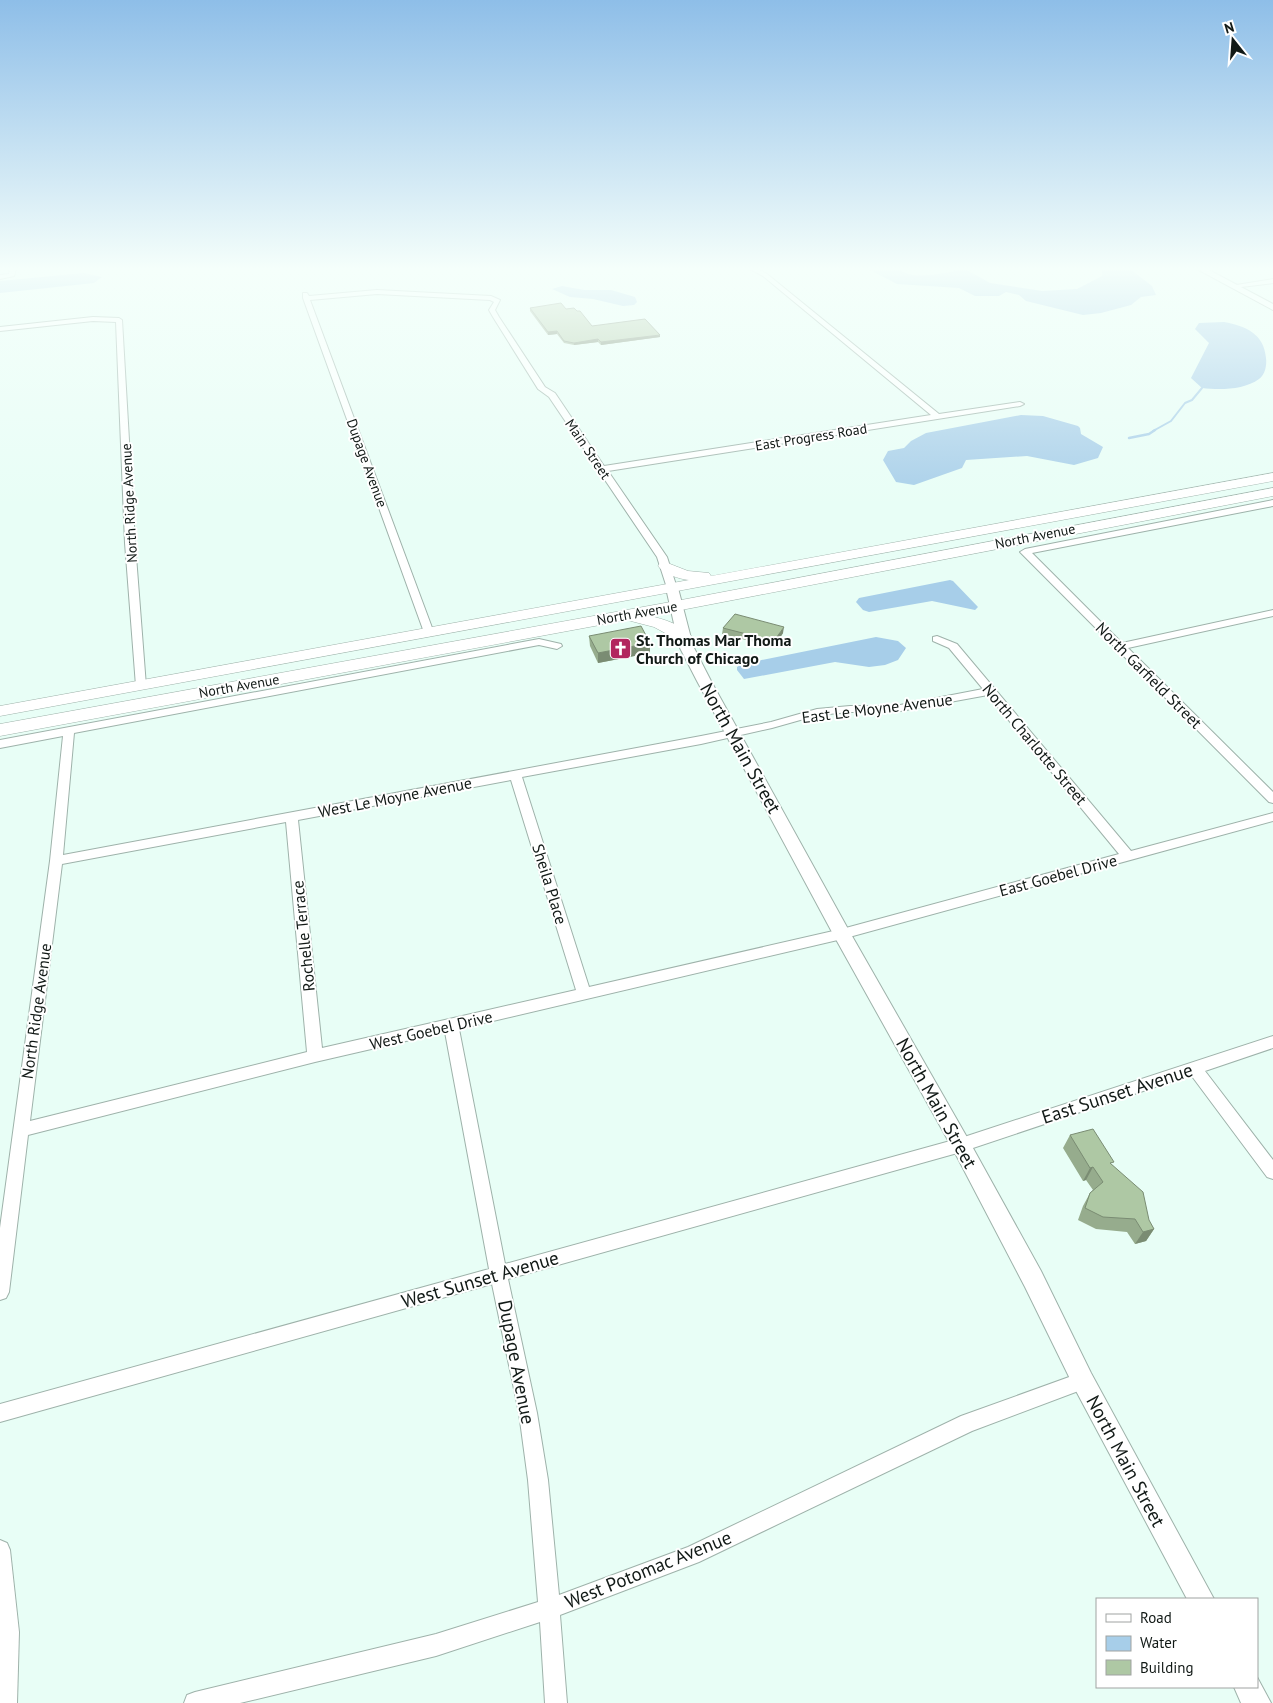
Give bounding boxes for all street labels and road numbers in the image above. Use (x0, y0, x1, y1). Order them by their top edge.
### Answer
street label: Main Street (561, 415, 615, 483)
street label: Dupage Avenue (343, 416, 391, 510)
street label: East Progress Road (754, 419, 868, 455)
street label: North Ridge Avenue (117, 443, 141, 563)
street label: North Avenue (993, 519, 1077, 553)
street label: North Avenue (595, 597, 679, 629)
street label: North Garfield Street (1092, 618, 1207, 733)
street label: North Avenue (197, 670, 281, 702)
street label: North Main Street (695, 679, 787, 818)
street label: North Charlotte Street (978, 679, 1092, 809)
street label: East Le Moyne Avenue (800, 689, 954, 727)
street label: West Le Moyne Avenue (317, 772, 473, 822)
street label: Sheila Place (528, 841, 572, 927)
street label: East Goebel Drive (997, 850, 1119, 900)
street label: Rochelle Terrace (287, 880, 319, 992)
street label: North Ridge Avenue (17, 942, 55, 1080)
street label: West Goebel Drive (368, 1006, 494, 1054)
street label: North Main Street (891, 1034, 983, 1173)
street label: East Sunset Avenue (1038, 1057, 1196, 1129)
street label: West Sunset Avenue (398, 1245, 562, 1313)
street label: Dupage Avenue (493, 1298, 541, 1426)
street label: North Main Street (1081, 1391, 1171, 1531)
street label: West Potomac Avenue (561, 1525, 735, 1613)

